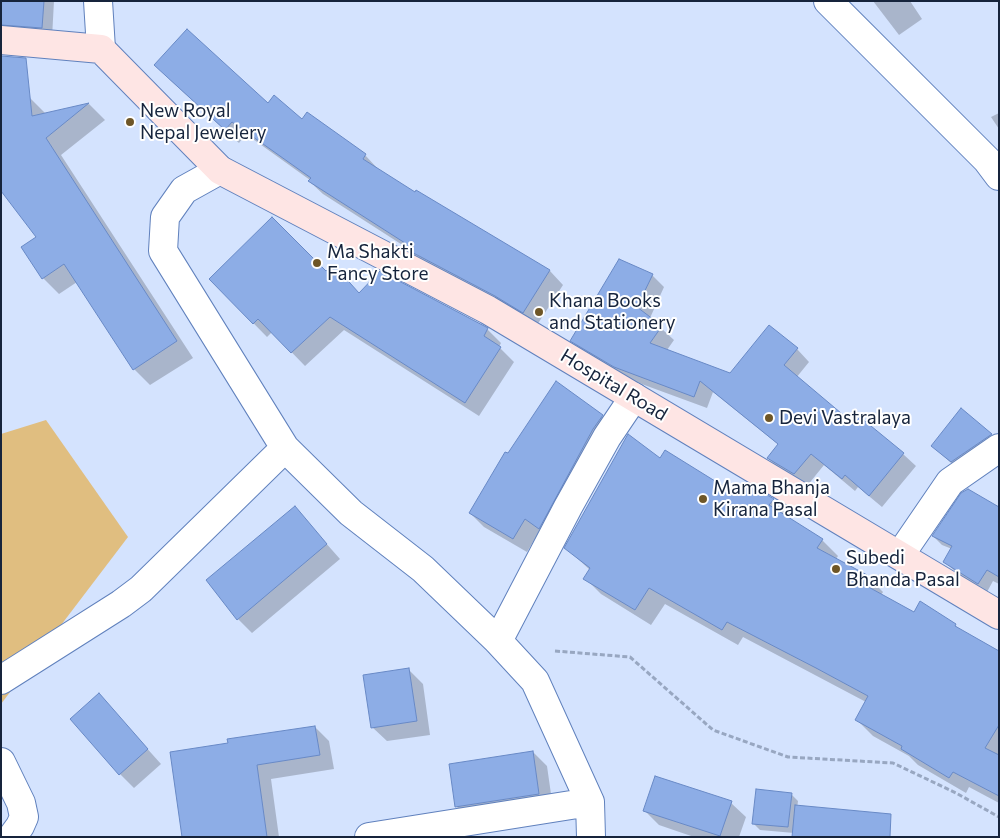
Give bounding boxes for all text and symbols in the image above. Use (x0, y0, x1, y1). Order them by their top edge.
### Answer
place label: New Royal Nepal Jewelery (140, 100, 266, 144)
marker: New Royal Nepal Jewelery (124, 116, 136, 128)
place label: Ma Shakti Fancy Store (327, 241, 428, 285)
marker: Ma Shakti Fancy Store (311, 257, 323, 269)
place label: Khana Books and Stationery (549, 290, 675, 334)
marker: Khana Books and Stationery (533, 306, 545, 318)
street label: Hospital Road (556, 344, 672, 426)
place label: Devi Vastralaya (779, 407, 911, 429)
marker: Devi Vastralaya (763, 412, 775, 424)
place label: Mama Bhanja Kirana Pasal (713, 477, 830, 521)
marker: Mama Bhanja Kirana Pasal (697, 493, 709, 505)
place label: Subedi Bhanda Pasal (846, 547, 960, 591)
marker: Subedi Bhanda Pasal (830, 563, 842, 575)

